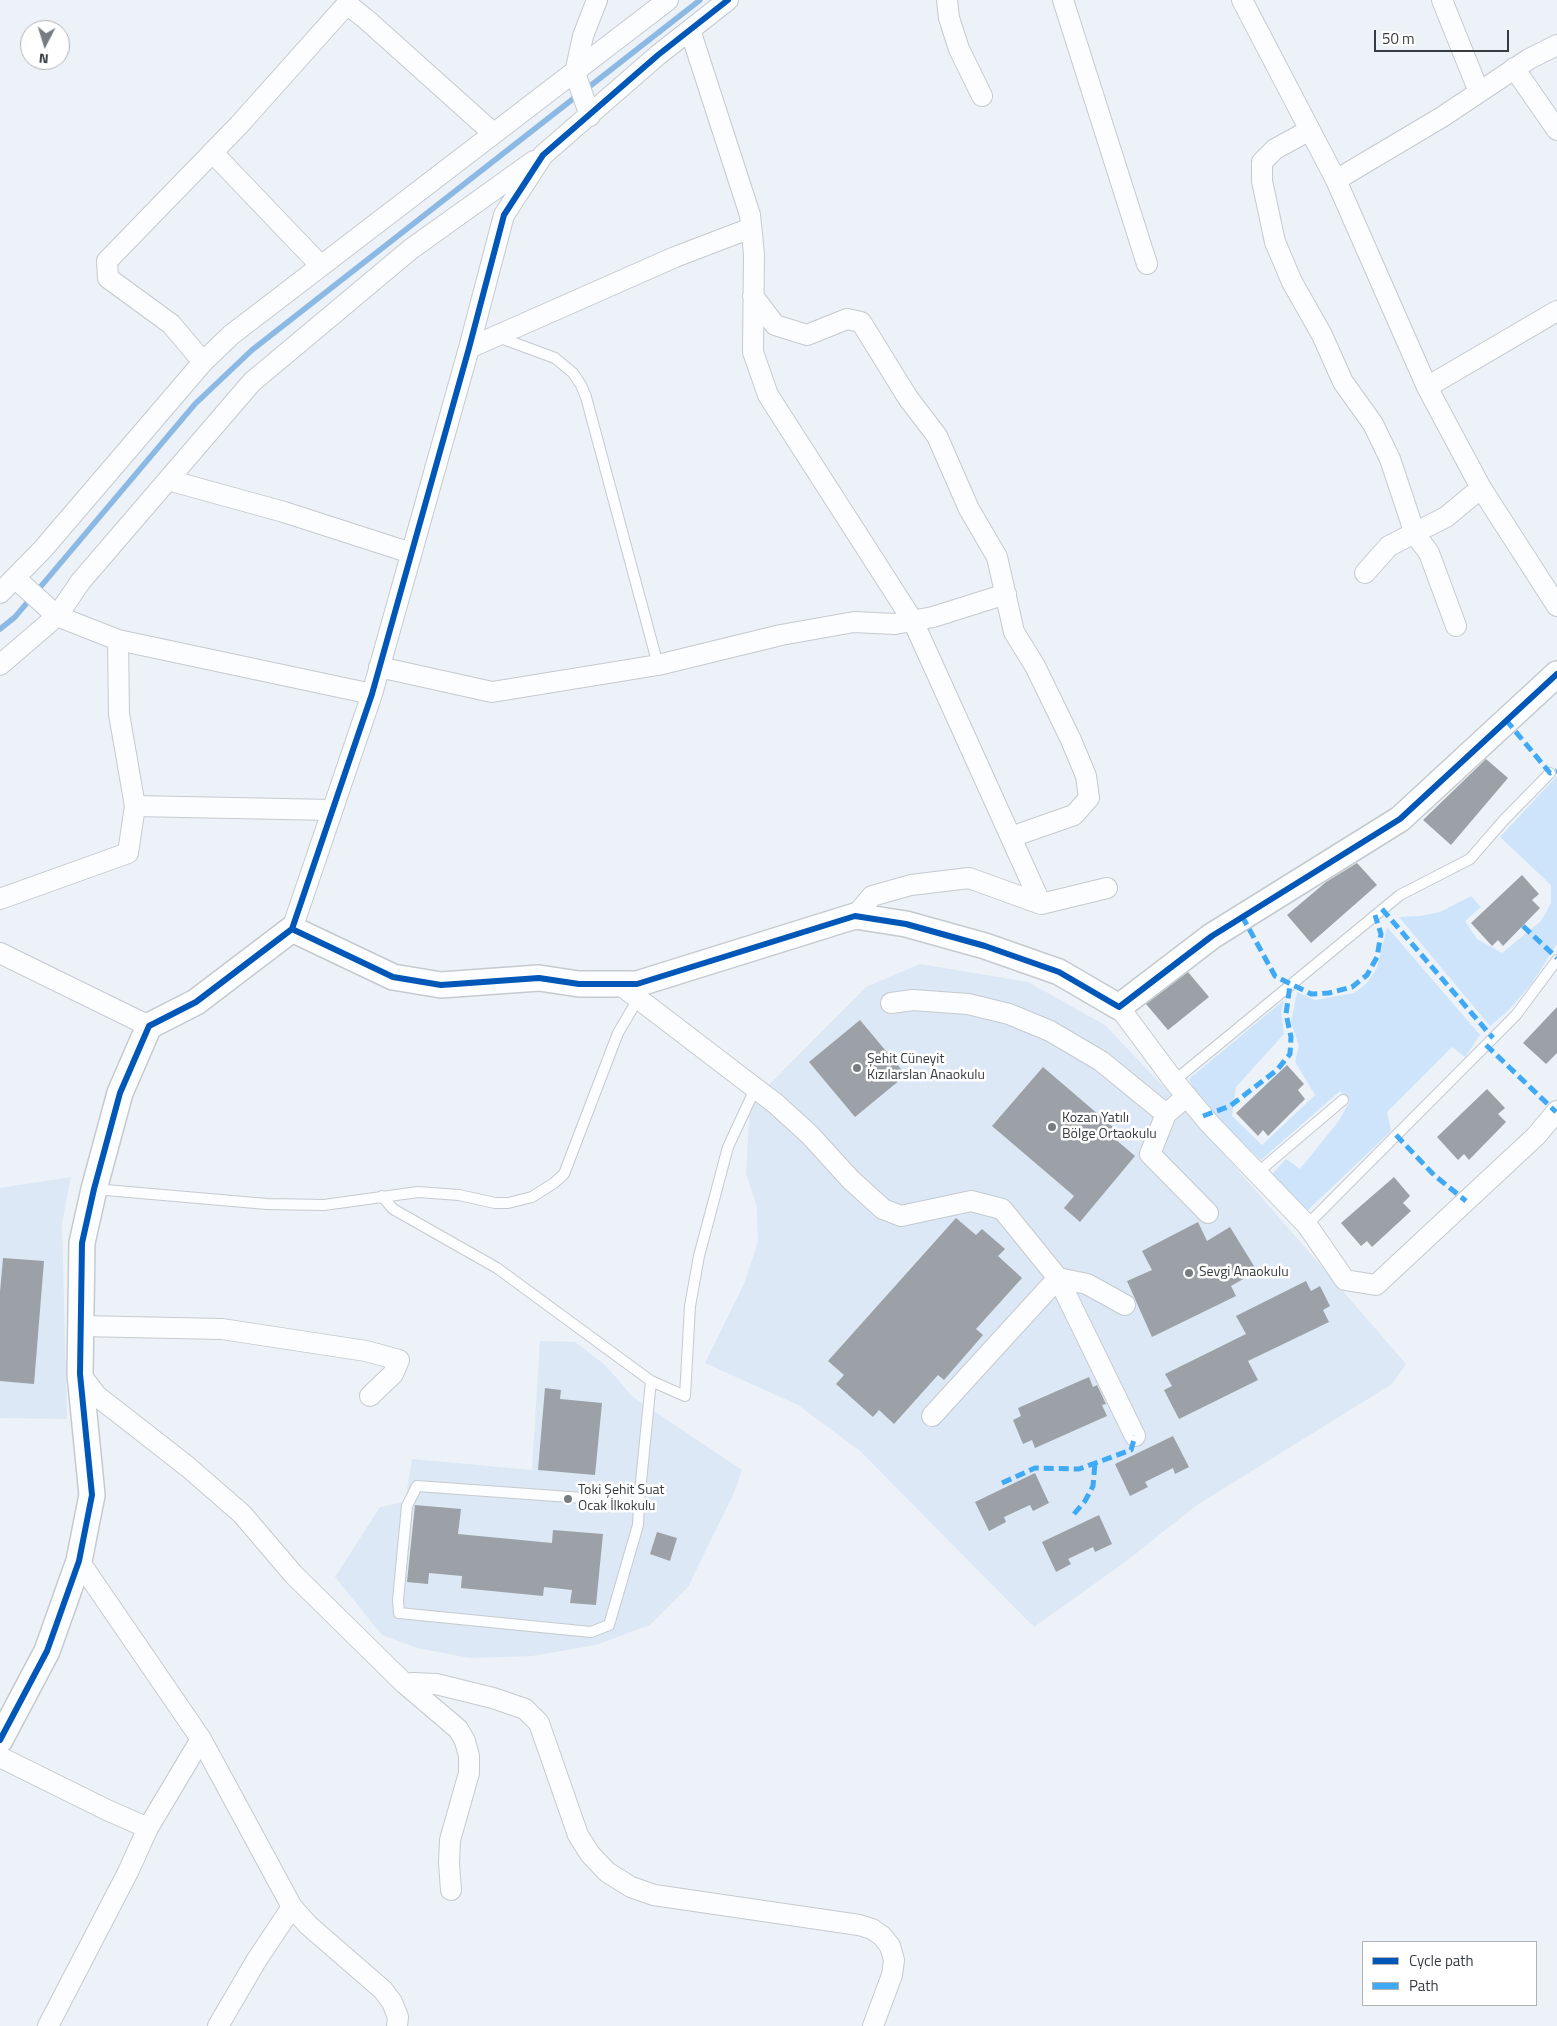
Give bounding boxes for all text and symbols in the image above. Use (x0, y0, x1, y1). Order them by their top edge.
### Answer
north arrow (20, 20, 70, 70)
scale bar (1377, 20, 1512, 52)
text: 50 m (1382, 27, 1415, 50)
text: N (38, 49, 49, 70)
place label: Şehit Cüneyit Kızılarslan Anaokulu (867, 1052, 985, 1084)
marker: Şehit Cüneyit Kızılarslan Anaokulu (851, 1062, 863, 1074)
place label: Kozan Yatılı Bölge Ortaokulu (1062, 1111, 1157, 1144)
marker: Kozan Yatılı Bölge Ortaokulu (1046, 1121, 1058, 1133)
place label: Sevgi Anaokulu (1199, 1265, 1289, 1281)
marker: Sevgi Anaokulu (1183, 1267, 1195, 1279)
place label: Toki Şehit Suat Ocak İlkokulu (578, 1483, 665, 1515)
marker: Toki Şehit Suat Ocak İlkokulu (562, 1493, 574, 1505)
legend (1362, 1941, 1537, 2006)
text: Cycle path (1409, 1949, 1474, 1972)
text: Path (1409, 1974, 1439, 1997)

